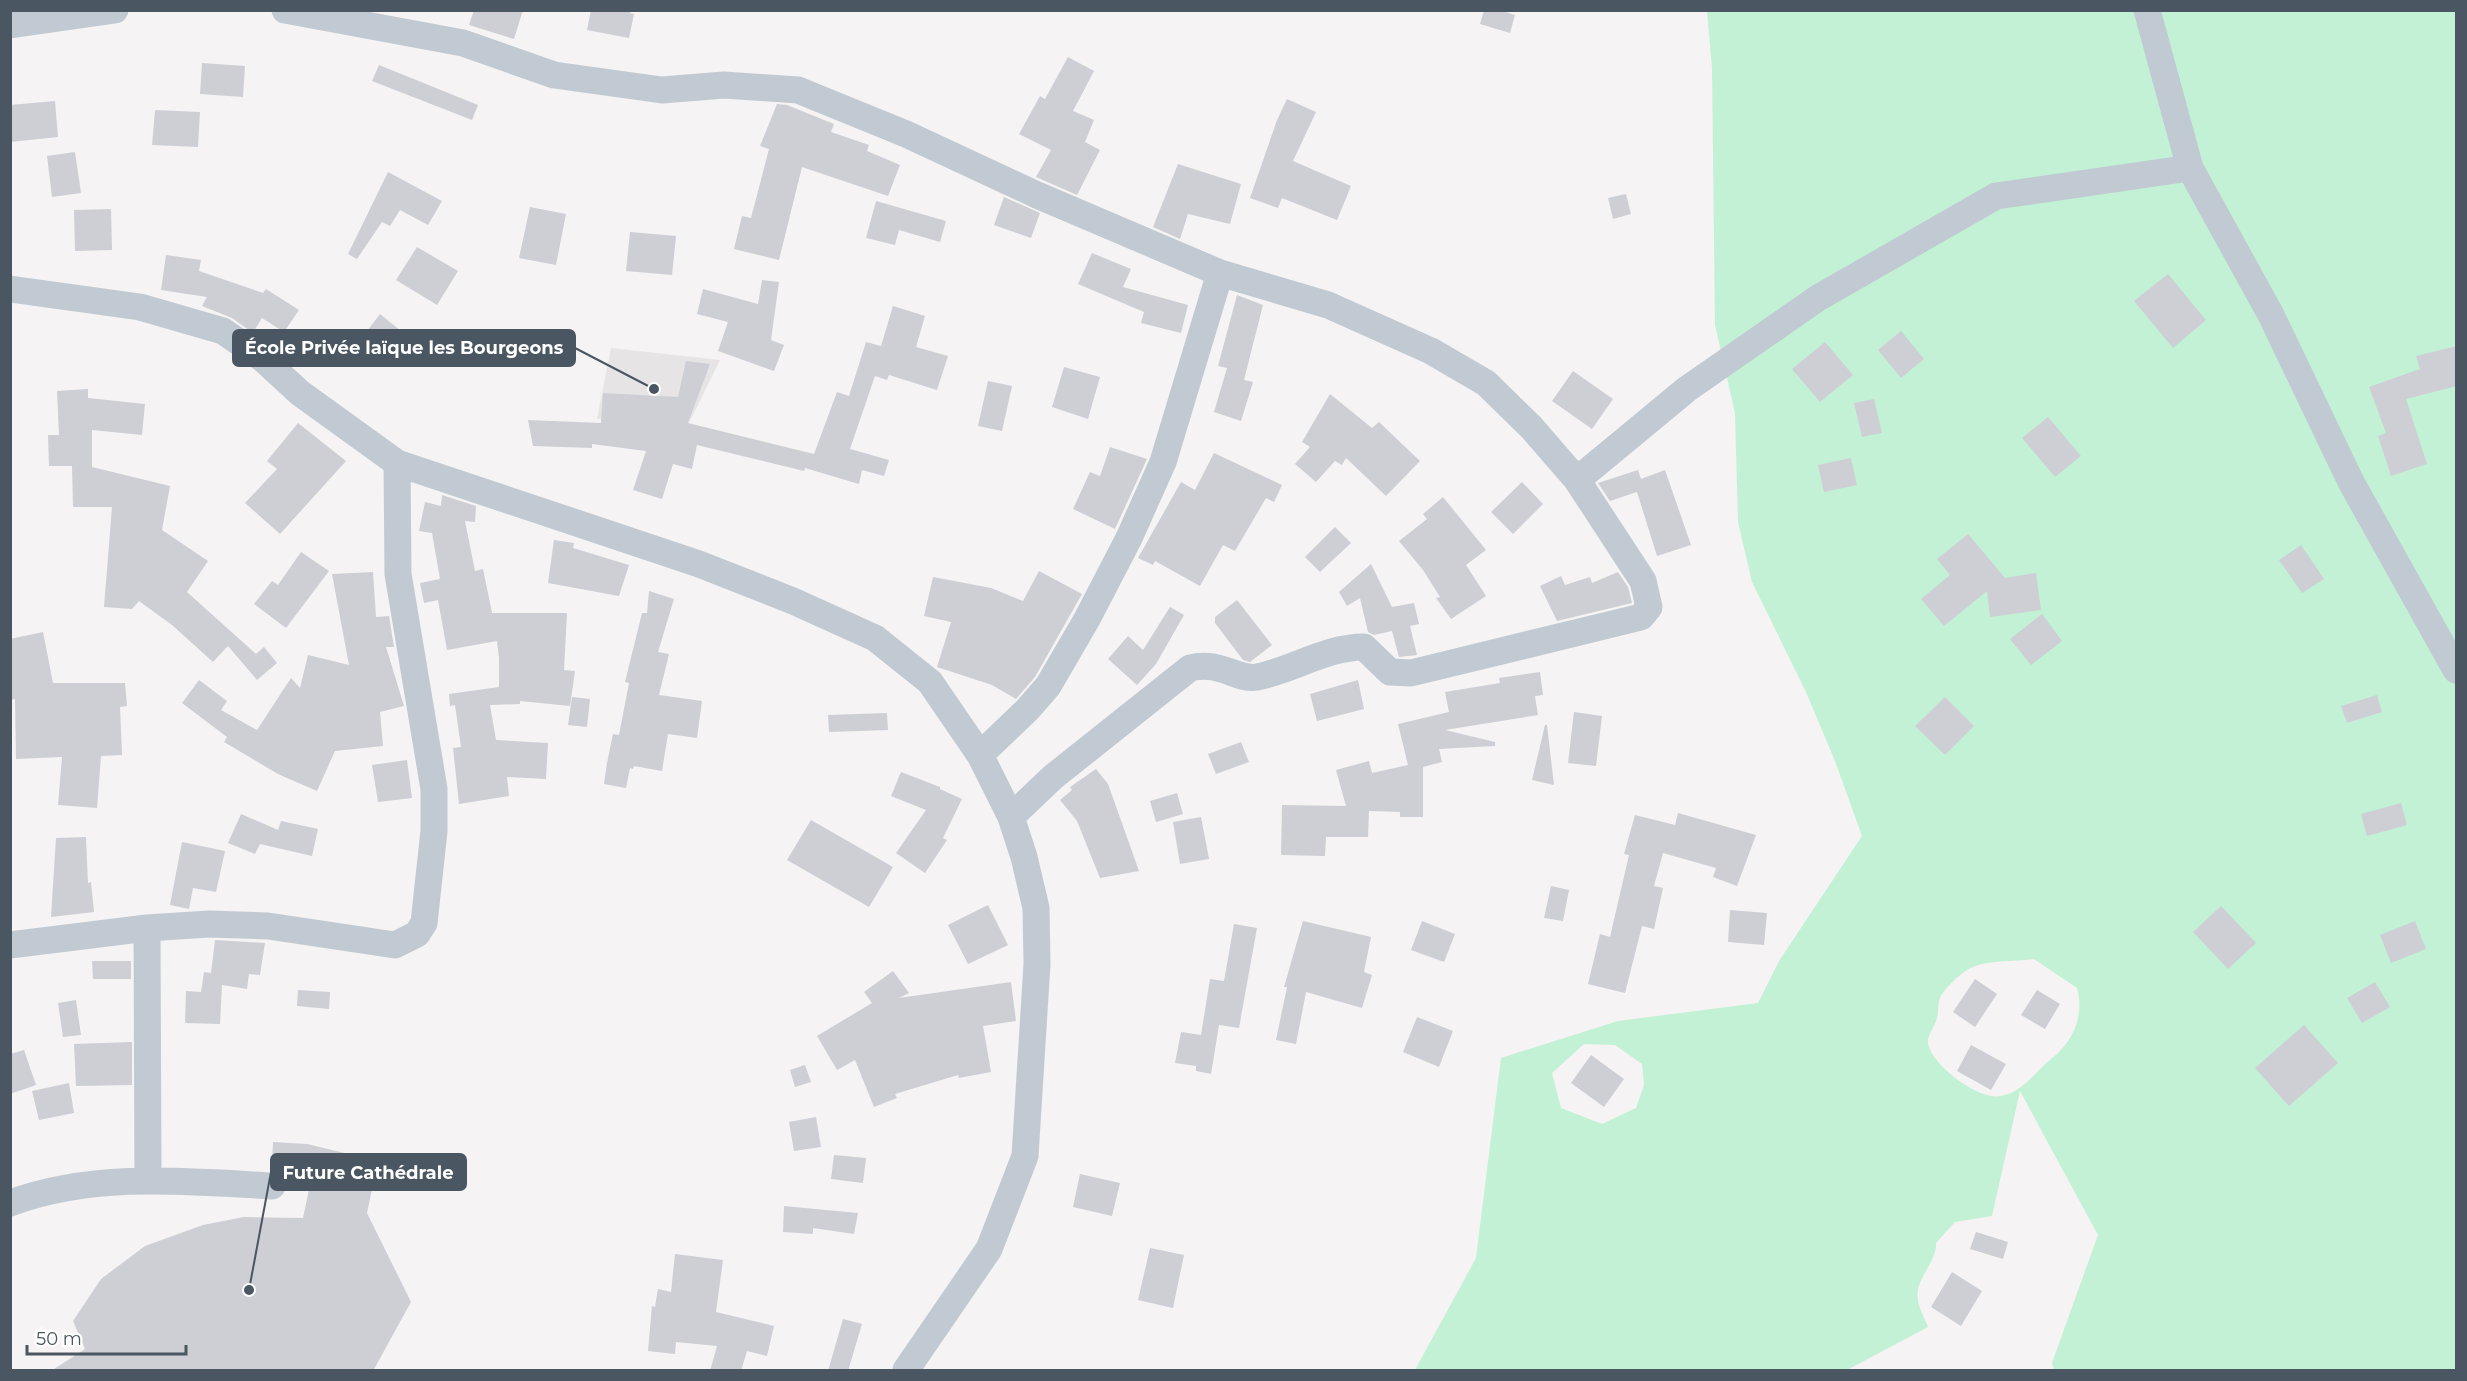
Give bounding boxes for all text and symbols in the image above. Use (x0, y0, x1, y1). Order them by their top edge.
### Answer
callout: École Privée laïque les Bourgeons (233, 330, 575, 366)
text: École Privée laïque les Bourgeons (245, 337, 564, 359)
callout: Future Cathédrale (271, 1154, 466, 1190)
text: Future Cathédrale (282, 1162, 454, 1184)
scale bar (27, 1318, 186, 1356)
text: 50 m (36, 1328, 82, 1350)

